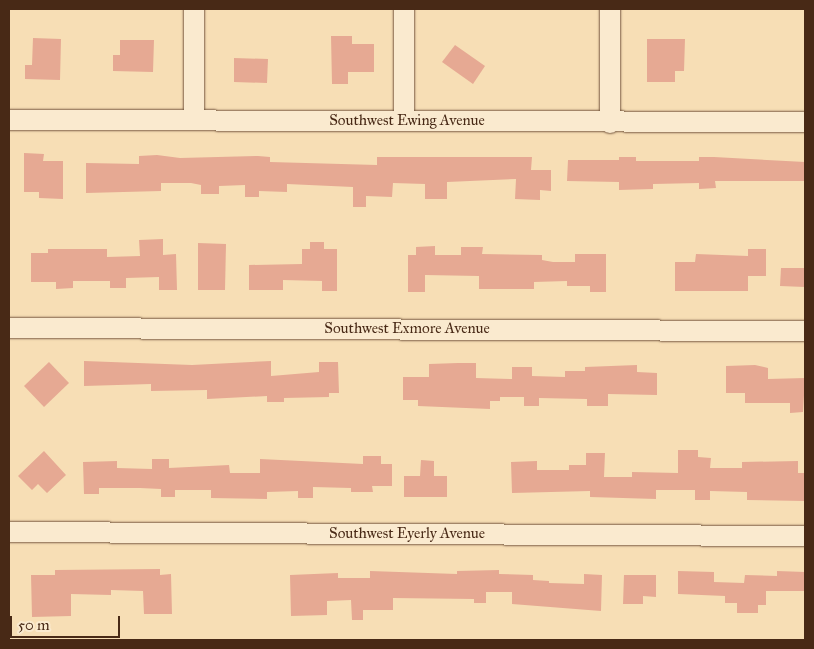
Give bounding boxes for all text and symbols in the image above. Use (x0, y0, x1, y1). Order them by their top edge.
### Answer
street label: Southwest Ewing Avenue (329, 112, 485, 130)
street label: Southwest Exmore Avenue (324, 320, 490, 338)
street label: Southwest Eyerly Avenue (329, 525, 485, 543)
scale bar (12, 606, 122, 638)
text: 50 m (18, 616, 50, 634)

